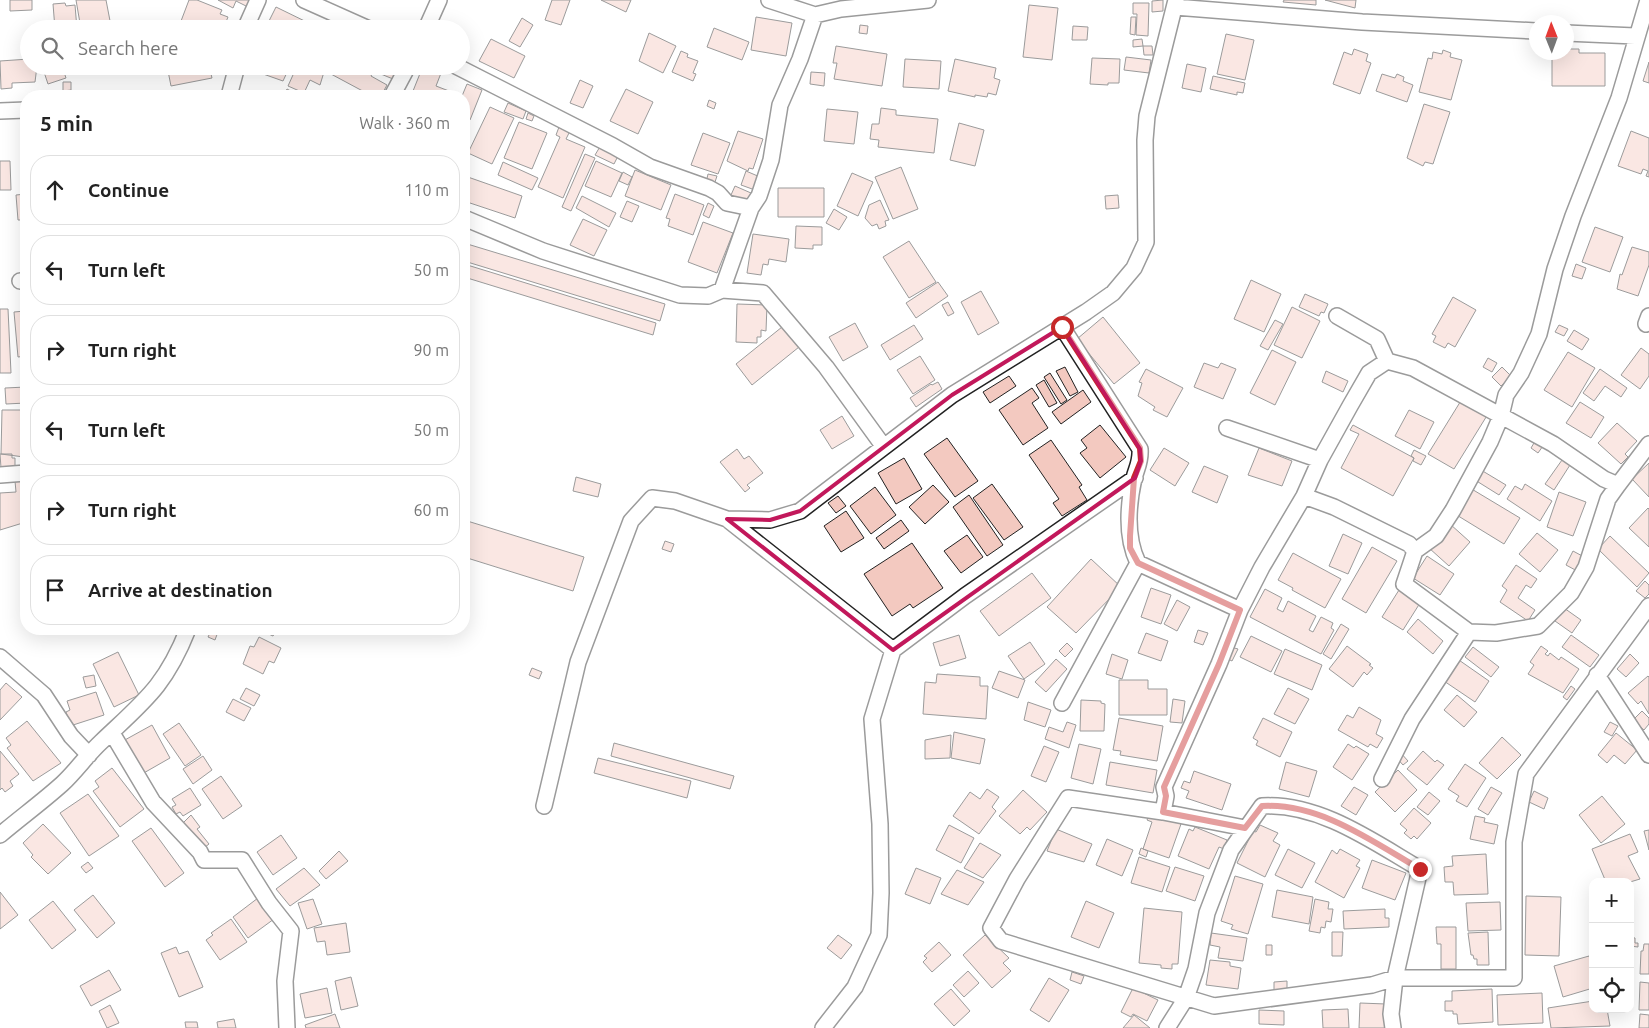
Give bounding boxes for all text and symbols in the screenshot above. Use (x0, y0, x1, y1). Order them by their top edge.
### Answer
north arrow (1529, 15, 1574, 60)
search box (20, 20, 470, 75)
icon: search (38, 34, 66, 62)
text: Search here (78, 37, 178, 59)
text: 5 min (40, 111, 93, 135)
text: Walk · 360 m (359, 114, 450, 132)
icon: ahead (41, 176, 69, 204)
text: Continue (88, 179, 169, 201)
text: 110 m (404, 181, 449, 199)
icon: left (41, 256, 69, 284)
text: Turn left (88, 259, 166, 281)
text: 50 m (413, 261, 449, 279)
route start (1051, 316, 1074, 339)
icon: right (41, 336, 69, 364)
text: Turn right (88, 339, 176, 361)
text: 90 m (413, 341, 449, 359)
icon: left (41, 416, 69, 444)
text: Turn left (88, 419, 166, 441)
text: 50 m (413, 421, 449, 439)
icon: right (41, 496, 69, 524)
text: Turn right (88, 499, 176, 521)
text: 60 m (413, 501, 449, 519)
icon: arrive (41, 576, 69, 604)
text: Arrive at destination (88, 579, 273, 601)
route end (1409, 858, 1432, 881)
map controls (1589, 878, 1634, 1013)
button: + (1589, 878, 1634, 923)
button: − (1589, 923, 1634, 968)
button: locate (1589, 968, 1634, 1013)

